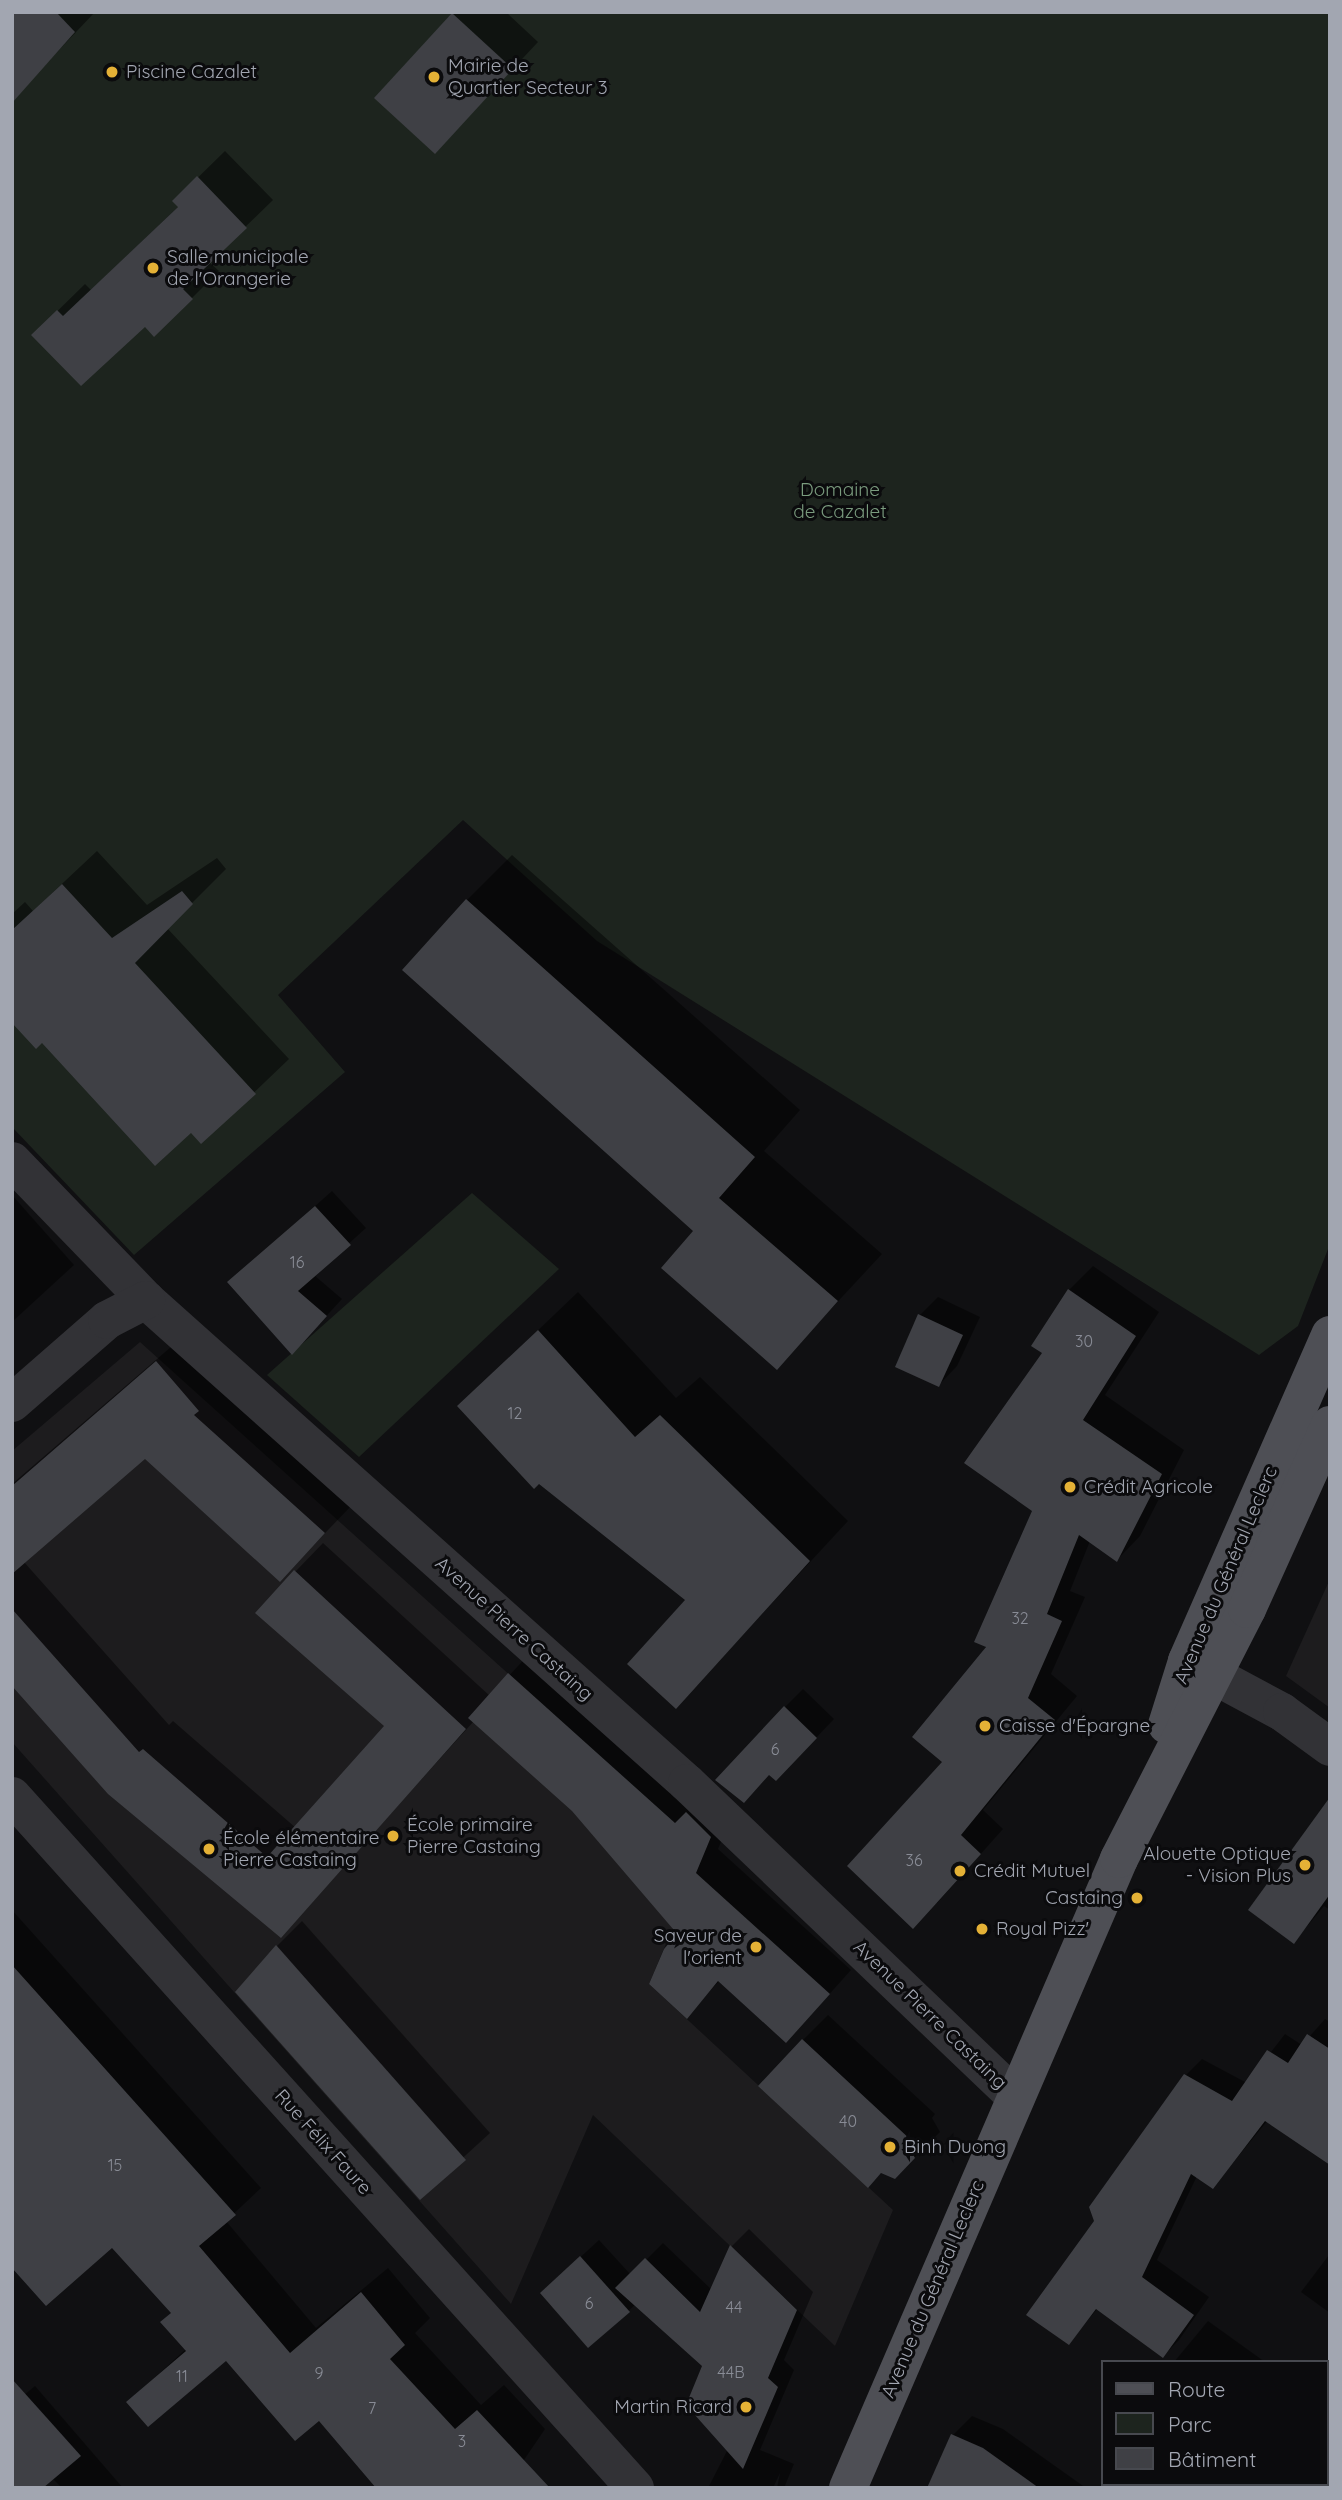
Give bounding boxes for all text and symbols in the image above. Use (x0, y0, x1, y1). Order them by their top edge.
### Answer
place label: Mairie de Quartier Secteur 3 (448, 55, 608, 99)
place label: Piscine Cazalet (126, 61, 257, 83)
marker: Piscine Cazalet (104, 64, 120, 80)
marker: Mairie de Quartier Secteur 3 (426, 69, 442, 85)
place label: Salle municipale de l'Orangerie (167, 246, 309, 290)
marker: Salle municipale de l'Orangerie (145, 260, 161, 276)
park label: Domaine de Cazalet (793, 479, 887, 523)
house number: 16 (290, 1252, 304, 1272)
house number: 30 (1075, 1331, 1093, 1351)
house number: 12 (508, 1403, 522, 1423)
street label: Avenue du Général Leclerc (1170, 1463, 1282, 1687)
place label: Crédit Agricole (1084, 1476, 1213, 1498)
marker: Crédit Agricole (1062, 1479, 1078, 1495)
street label: Avenue Pierre Castaing (431, 1552, 597, 1706)
house number: 32 (1011, 1608, 1029, 1628)
place label: Caisse d'Épargne (999, 1715, 1150, 1737)
marker: Caisse d'Épargne (977, 1718, 993, 1734)
house number: 6 (771, 1739, 779, 1759)
place label: École primaire Pierre Castaing (407, 1814, 541, 1858)
place label: École élémentaire Pierre Castaing (223, 1827, 380, 1871)
marker: École primaire Pierre Castaing (385, 1828, 401, 1844)
marker: École élémentaire Pierre Castaing (201, 1841, 217, 1857)
place label: Alouette Optique - Vision Plus (1143, 1843, 1291, 1887)
house number: 36 (906, 1850, 922, 1870)
marker: Alouette Optique - Vision Plus (1297, 1857, 1313, 1873)
place label: Crédit Mutuel (974, 1860, 1090, 1882)
marker: Crédit Mutuel (952, 1863, 968, 1879)
place label: Castaing (1045, 1887, 1123, 1909)
marker: Castaing (1129, 1890, 1145, 1906)
place label: Royal Pizz' (996, 1918, 1089, 1940)
marker: Royal Pizz' (974, 1921, 990, 1937)
place label: Saveur de l'orient (654, 1925, 742, 1969)
street label: Avenue Pierre Castaing (849, 1936, 1011, 2094)
marker: Saveur de l'orient (748, 1939, 764, 1955)
street label: Rue Félix Faure (270, 2085, 376, 2199)
house number: 40 (839, 2111, 857, 2131)
place label: Binh Duong (904, 2136, 1006, 2158)
marker: Binh Duong (882, 2139, 898, 2155)
house number: 15 (108, 2155, 122, 2175)
street label: Avenue du Général Leclerc (877, 2177, 989, 2401)
house number: 6 (585, 2293, 593, 2313)
house number: 44 (726, 2297, 742, 2317)
legend (1100, 2360, 1328, 2486)
house number: 44B (717, 2362, 745, 2382)
house number: 9 (315, 2363, 323, 2383)
house number: 11 (176, 2366, 188, 2386)
text: Route (1168, 2376, 1225, 2402)
place label: Martin Ricard (614, 2396, 732, 2418)
house number: 7 (368, 2398, 376, 2418)
marker: Martin Ricard (738, 2399, 754, 2415)
text: Parc (1168, 2411, 1212, 2437)
house number: 3 (458, 2431, 466, 2451)
text: Bâtiment (1168, 2446, 1256, 2472)

